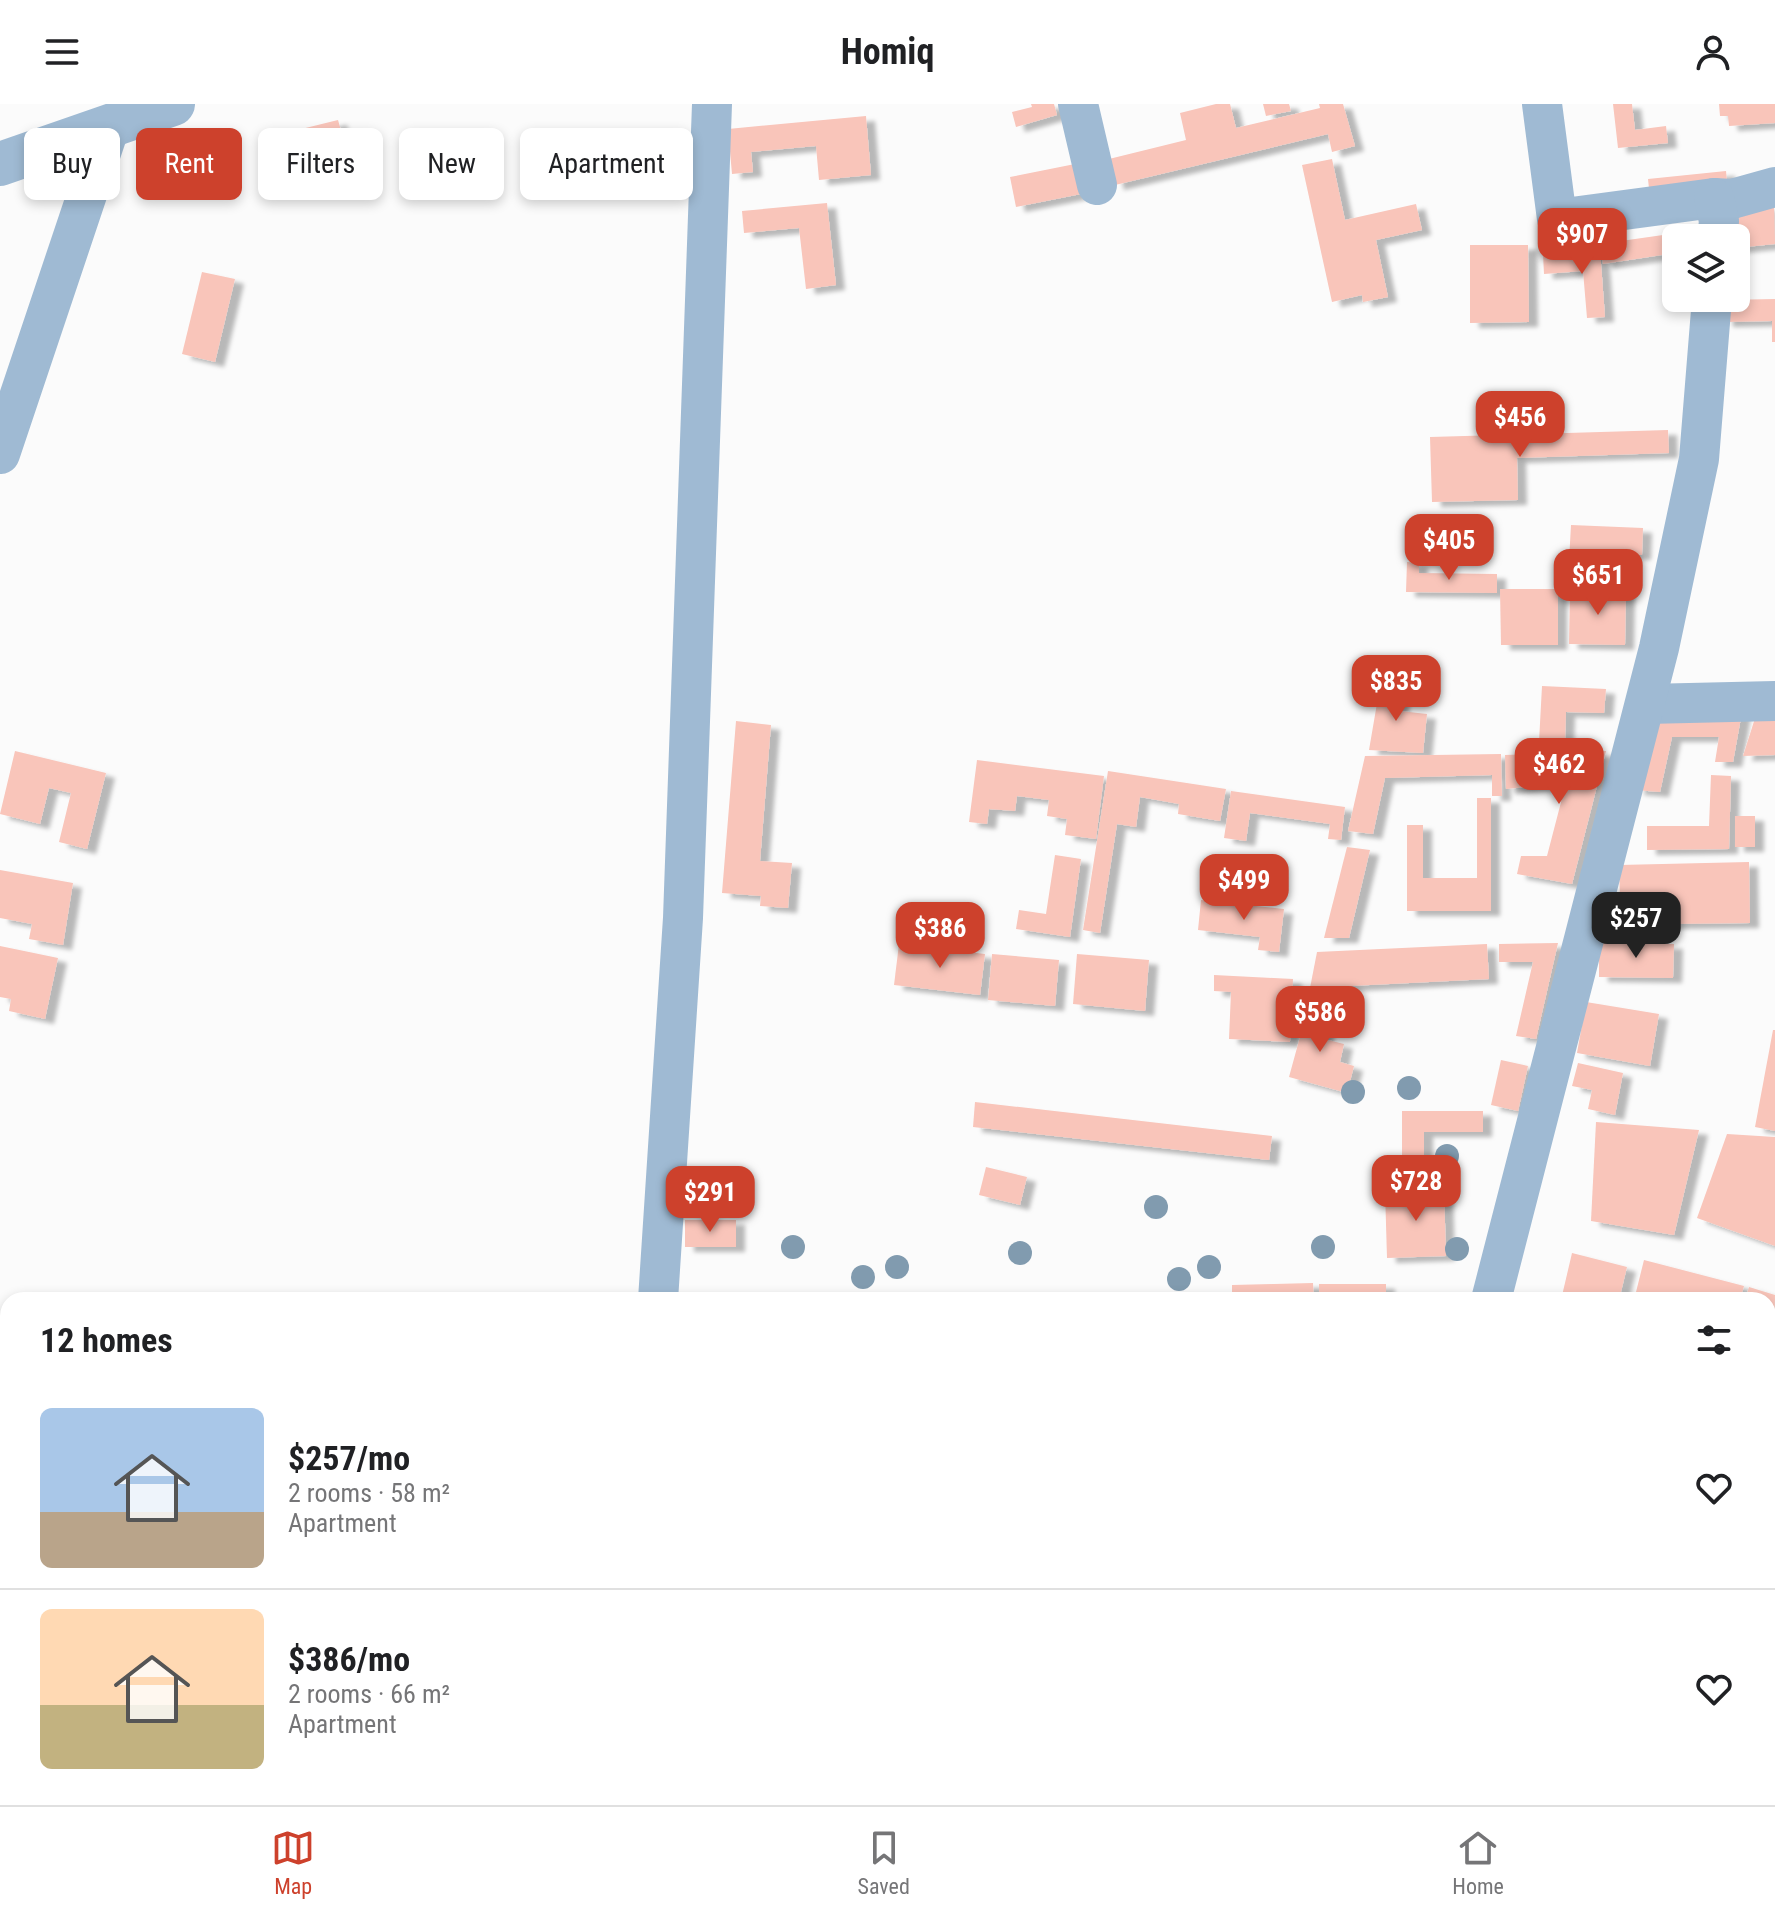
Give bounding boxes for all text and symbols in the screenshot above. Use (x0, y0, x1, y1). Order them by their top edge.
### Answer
icon: menu (40, 30, 84, 74)
icon: person (1691, 30, 1735, 74)
text: Homiq (841, 31, 934, 73)
chip: Buy (24, 128, 120, 200)
chip: Rent (136, 128, 242, 200)
chip: Filters (258, 128, 383, 200)
chip: New (399, 128, 504, 200)
chip: Apartment (520, 128, 693, 200)
pin: $907 (1535, 208, 1629, 276)
text: $907 (1556, 219, 1608, 249)
map controls (1662, 224, 1750, 312)
button: layers (1662, 224, 1750, 312)
pin: $456 (1473, 391, 1567, 459)
text: $456 (1494, 402, 1546, 432)
pin: $405 (1402, 514, 1496, 582)
text: $405 (1423, 525, 1475, 555)
pin: $651 (1551, 549, 1645, 617)
text: $651 (1572, 560, 1624, 590)
pin: $835 (1349, 655, 1443, 723)
text: $835 (1370, 666, 1422, 696)
pin: $462 (1512, 738, 1606, 806)
text: $462 (1533, 749, 1585, 779)
pin: $499 (1197, 854, 1291, 922)
text: $499 (1218, 865, 1270, 895)
pin: $257 (1589, 892, 1683, 960)
pin: $386 (893, 902, 987, 970)
text: $257 (1610, 903, 1662, 933)
text: $386 (914, 913, 966, 943)
pin: $586 (1273, 986, 1367, 1054)
text: $586 (1294, 997, 1346, 1027)
pin: $728 (1369, 1155, 1463, 1223)
pin: $291 (663, 1166, 757, 1234)
text: $728 (1390, 1166, 1442, 1196)
text: $291 (684, 1177, 736, 1207)
icon: filters (1692, 1318, 1736, 1362)
text: 12 homes (40, 1320, 173, 1360)
text: $257/mo (288, 1438, 410, 1478)
icon: home (104, 1440, 200, 1536)
icon: heart (1692, 1466, 1736, 1510)
text: 2 rooms · 58 m² (288, 1478, 450, 1508)
text: Apartment (288, 1508, 397, 1538)
text: $386/mo (288, 1639, 410, 1679)
icon: home (104, 1641, 200, 1737)
icon: heart (1692, 1667, 1736, 1711)
text: 2 rooms · 66 m² (288, 1679, 450, 1709)
text: Apartment (288, 1709, 397, 1739)
tab: Map (271, 1826, 315, 1899)
tab: Saved (858, 1826, 910, 1899)
tab: Home (1452, 1826, 1504, 1899)

